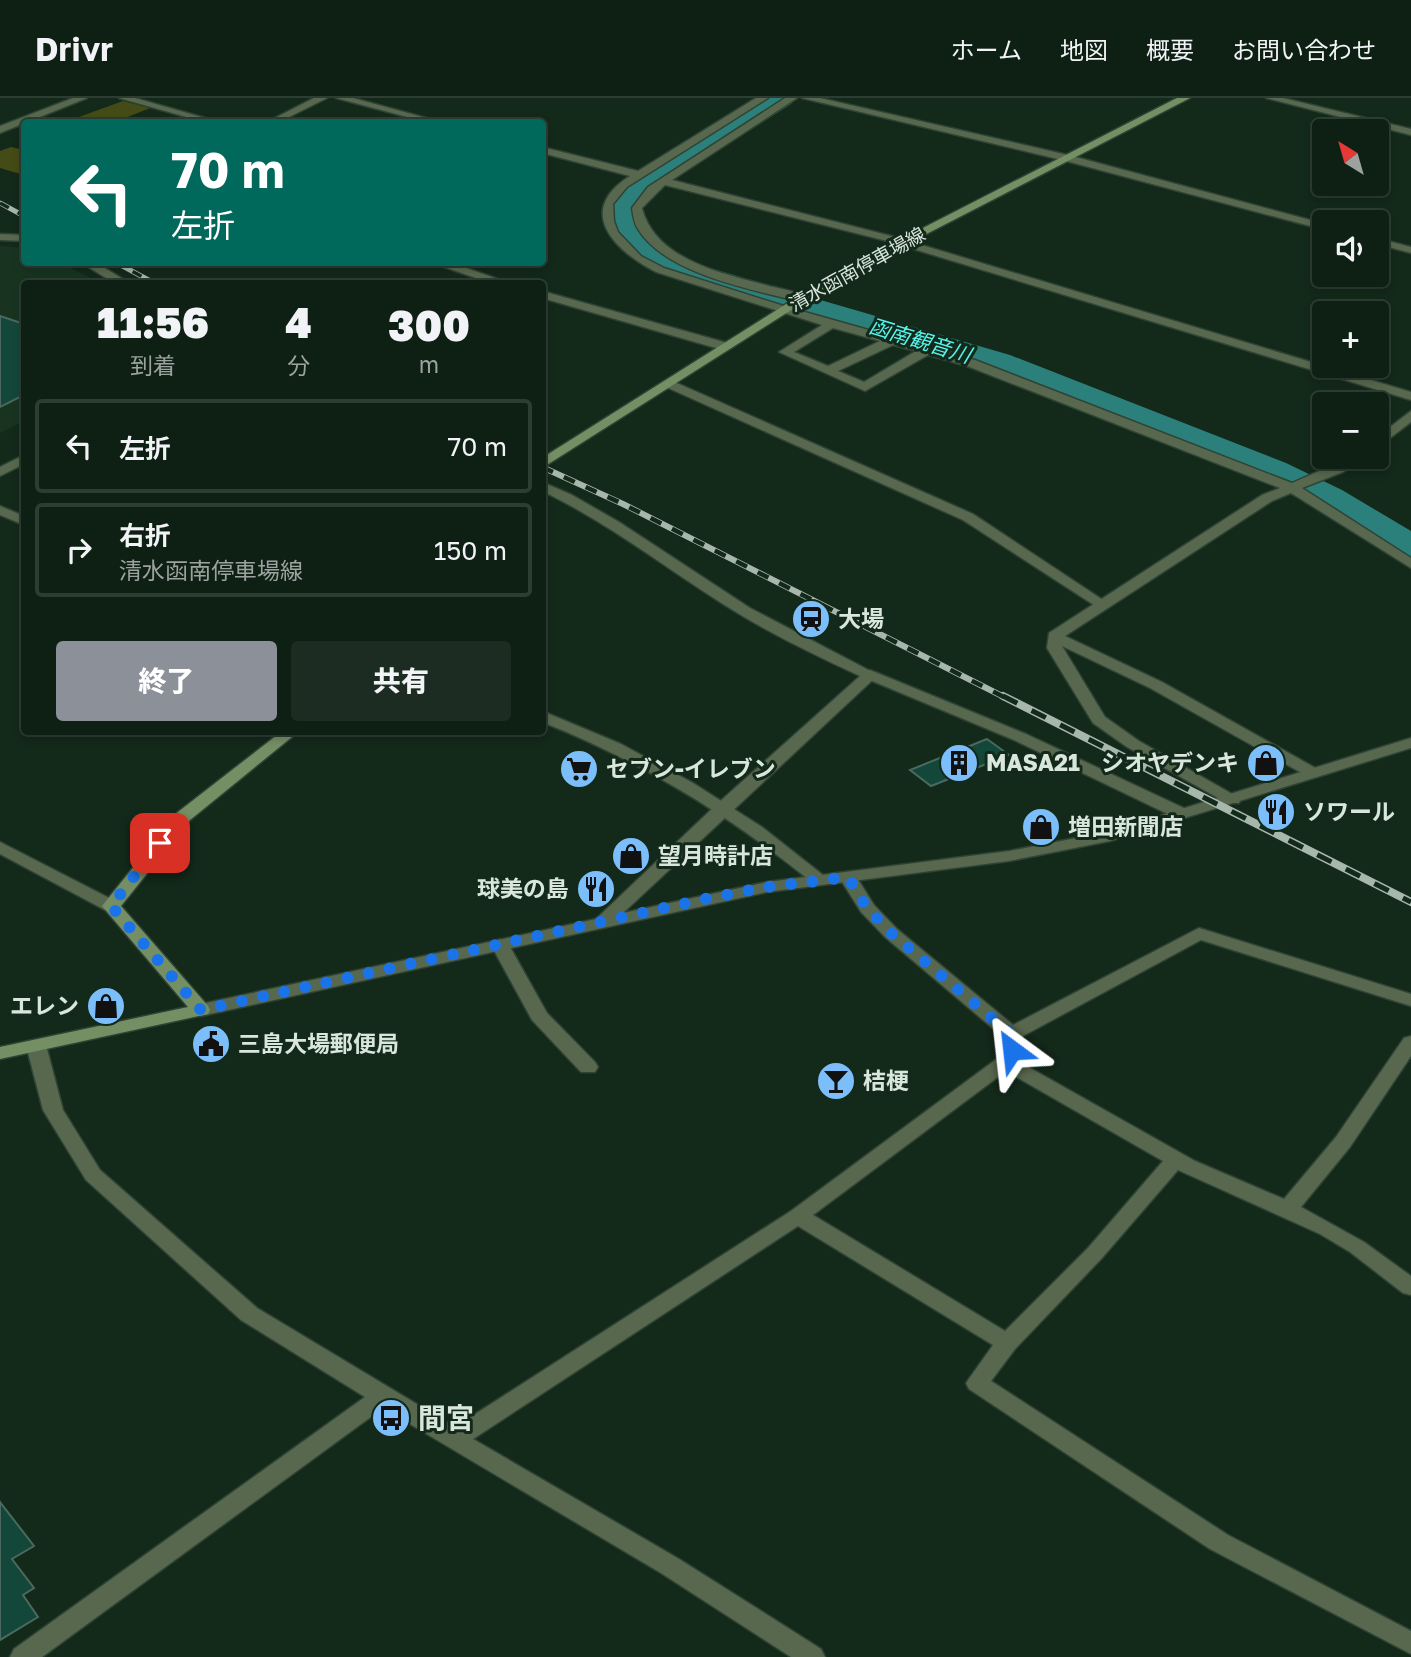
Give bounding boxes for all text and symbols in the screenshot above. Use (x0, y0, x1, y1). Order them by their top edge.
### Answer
text: Drivr (35, 29, 113, 68)
text: ホーム (951, 35, 1022, 64)
text: 地図 (1060, 35, 1108, 64)
text: 概要 (1146, 35, 1194, 64)
text: お問い合わせ (1232, 35, 1376, 64)
north arrow (1312, 119, 1390, 196)
map controls (1312, 119, 1389, 469)
text: 70 m (171, 140, 285, 199)
icon: left (56, 147, 147, 238)
text: 左折 (171, 206, 235, 244)
button: sound (1312, 210, 1389, 287)
street label: 清水函南停車場線 (785, 222, 929, 315)
text: 11:56 (97, 297, 209, 347)
text: 4 (285, 297, 312, 347)
text: 300 (388, 300, 470, 350)
button: + (1312, 301, 1389, 378)
water label: 函南観音川 (866, 312, 976, 368)
text: m (419, 350, 439, 378)
text: 到着 (130, 351, 176, 379)
text: 分 (287, 351, 310, 379)
button: − (1312, 392, 1389, 469)
icon: left (60, 427, 98, 465)
text: 70 m (448, 431, 507, 462)
text: 左折 (119, 433, 171, 464)
text: 右折 (119, 520, 171, 551)
icon: right (60, 531, 98, 569)
text: 150 m (434, 535, 507, 566)
text: 清水函南停車場線 (119, 556, 303, 584)
station icon: 大場 (790, 598, 832, 640)
place label: 大場 (838, 604, 884, 632)
button: 終了 (56, 641, 277, 721)
button: 共有 (291, 641, 511, 721)
building icon: MASA21 (938, 742, 980, 784)
shop icon: シオヤデンキ (1245, 742, 1287, 784)
supermarket icon: セブン-イレブン (558, 748, 600, 790)
place label: MASA21 (986, 748, 1080, 776)
place label: シオヤデンキ (1101, 748, 1239, 776)
place label: セブン-イレブン (606, 754, 776, 782)
restaurant icon: ソワール (1255, 791, 1297, 833)
place label: ソワール (1303, 797, 1395, 825)
shop icon: 増田新聞店 (1020, 806, 1062, 848)
place label: 増田新聞店 (1068, 812, 1183, 840)
pin (130, 813, 190, 873)
icon: arrive (141, 824, 179, 862)
shop icon: 望月時計店 (610, 835, 652, 877)
place label: 望月時計店 (658, 841, 773, 869)
restaurant icon: 球美の島 (575, 868, 617, 910)
place label: 球美の島 (477, 874, 569, 902)
shop icon: エレン (85, 985, 127, 1027)
place label: エレン (10, 991, 79, 1019)
position arrow (975, 1013, 1049, 1087)
public building icon: 三島大場郵便局 (190, 1023, 232, 1065)
place label: 三島大場郵便局 (238, 1029, 399, 1057)
bar icon: 桔梗 (815, 1060, 857, 1102)
place label: 桔梗 (863, 1066, 909, 1094)
bus stop icon: 間宮 (370, 1397, 412, 1439)
place label: 間宮 (418, 1401, 474, 1434)

